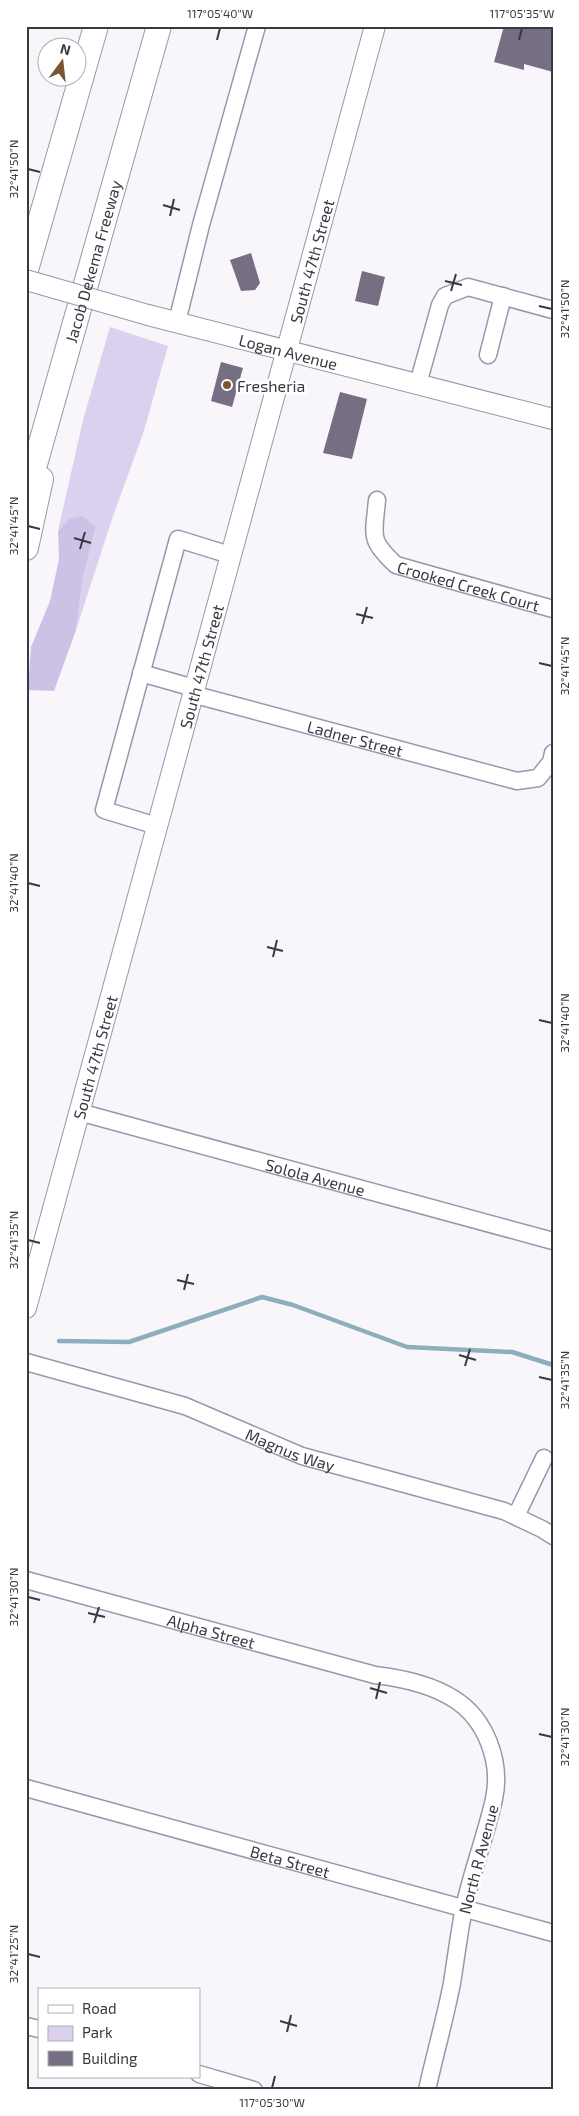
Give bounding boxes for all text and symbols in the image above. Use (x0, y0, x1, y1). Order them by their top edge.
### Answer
text: 117°05'40"W (187, 6, 253, 20)
text: 117°05'35"W (490, 6, 554, 20)
north arrow (38, 38, 88, 88)
text: N (58, 39, 73, 58)
text: 32°41'50"N (6, 140, 20, 198)
street label: Jacob Dekema Freeway (60, 177, 125, 345)
street label: South 47th Street (285, 197, 337, 325)
text: 32°41'50"N (557, 280, 571, 338)
street label: Logan Avenue (237, 329, 340, 373)
place label: Fresheria (237, 376, 305, 395)
marker: Fresheria (221, 379, 233, 391)
text: 32°41'45"N (6, 497, 20, 555)
street label: Crooked Creek Court (395, 556, 542, 614)
street label: South 47th Street (175, 602, 227, 730)
text: 32°41'45"N (557, 637, 571, 695)
street label: Ladner Street (305, 716, 405, 760)
text: 32°41'40"N (6, 853, 20, 913)
street label: South 47th Street (68, 993, 120, 1121)
text: 32°41'40"N (557, 993, 571, 1053)
street label: Solola Avenue (264, 1154, 367, 1199)
text: 32°41'35"N (6, 1211, 20, 1269)
text: 32°41'35"N (557, 1351, 571, 1409)
street label: Magnus Way (243, 1424, 338, 1474)
text: 32°41'30"N (6, 1567, 20, 1627)
street label: Alpha Street (165, 1609, 257, 1651)
text: 32°41'30"N (557, 1707, 571, 1767)
street label: North R Avenue (454, 1802, 502, 1916)
street label: Beta Street (248, 1841, 332, 1881)
text: 32°41'25"N (6, 1925, 20, 1983)
legend (38, 1988, 200, 2078)
text: Road (82, 1999, 117, 2017)
text: Park (82, 2023, 113, 2041)
text: Building (82, 2049, 138, 2067)
text: 117°05'30"W (239, 2095, 305, 2109)

